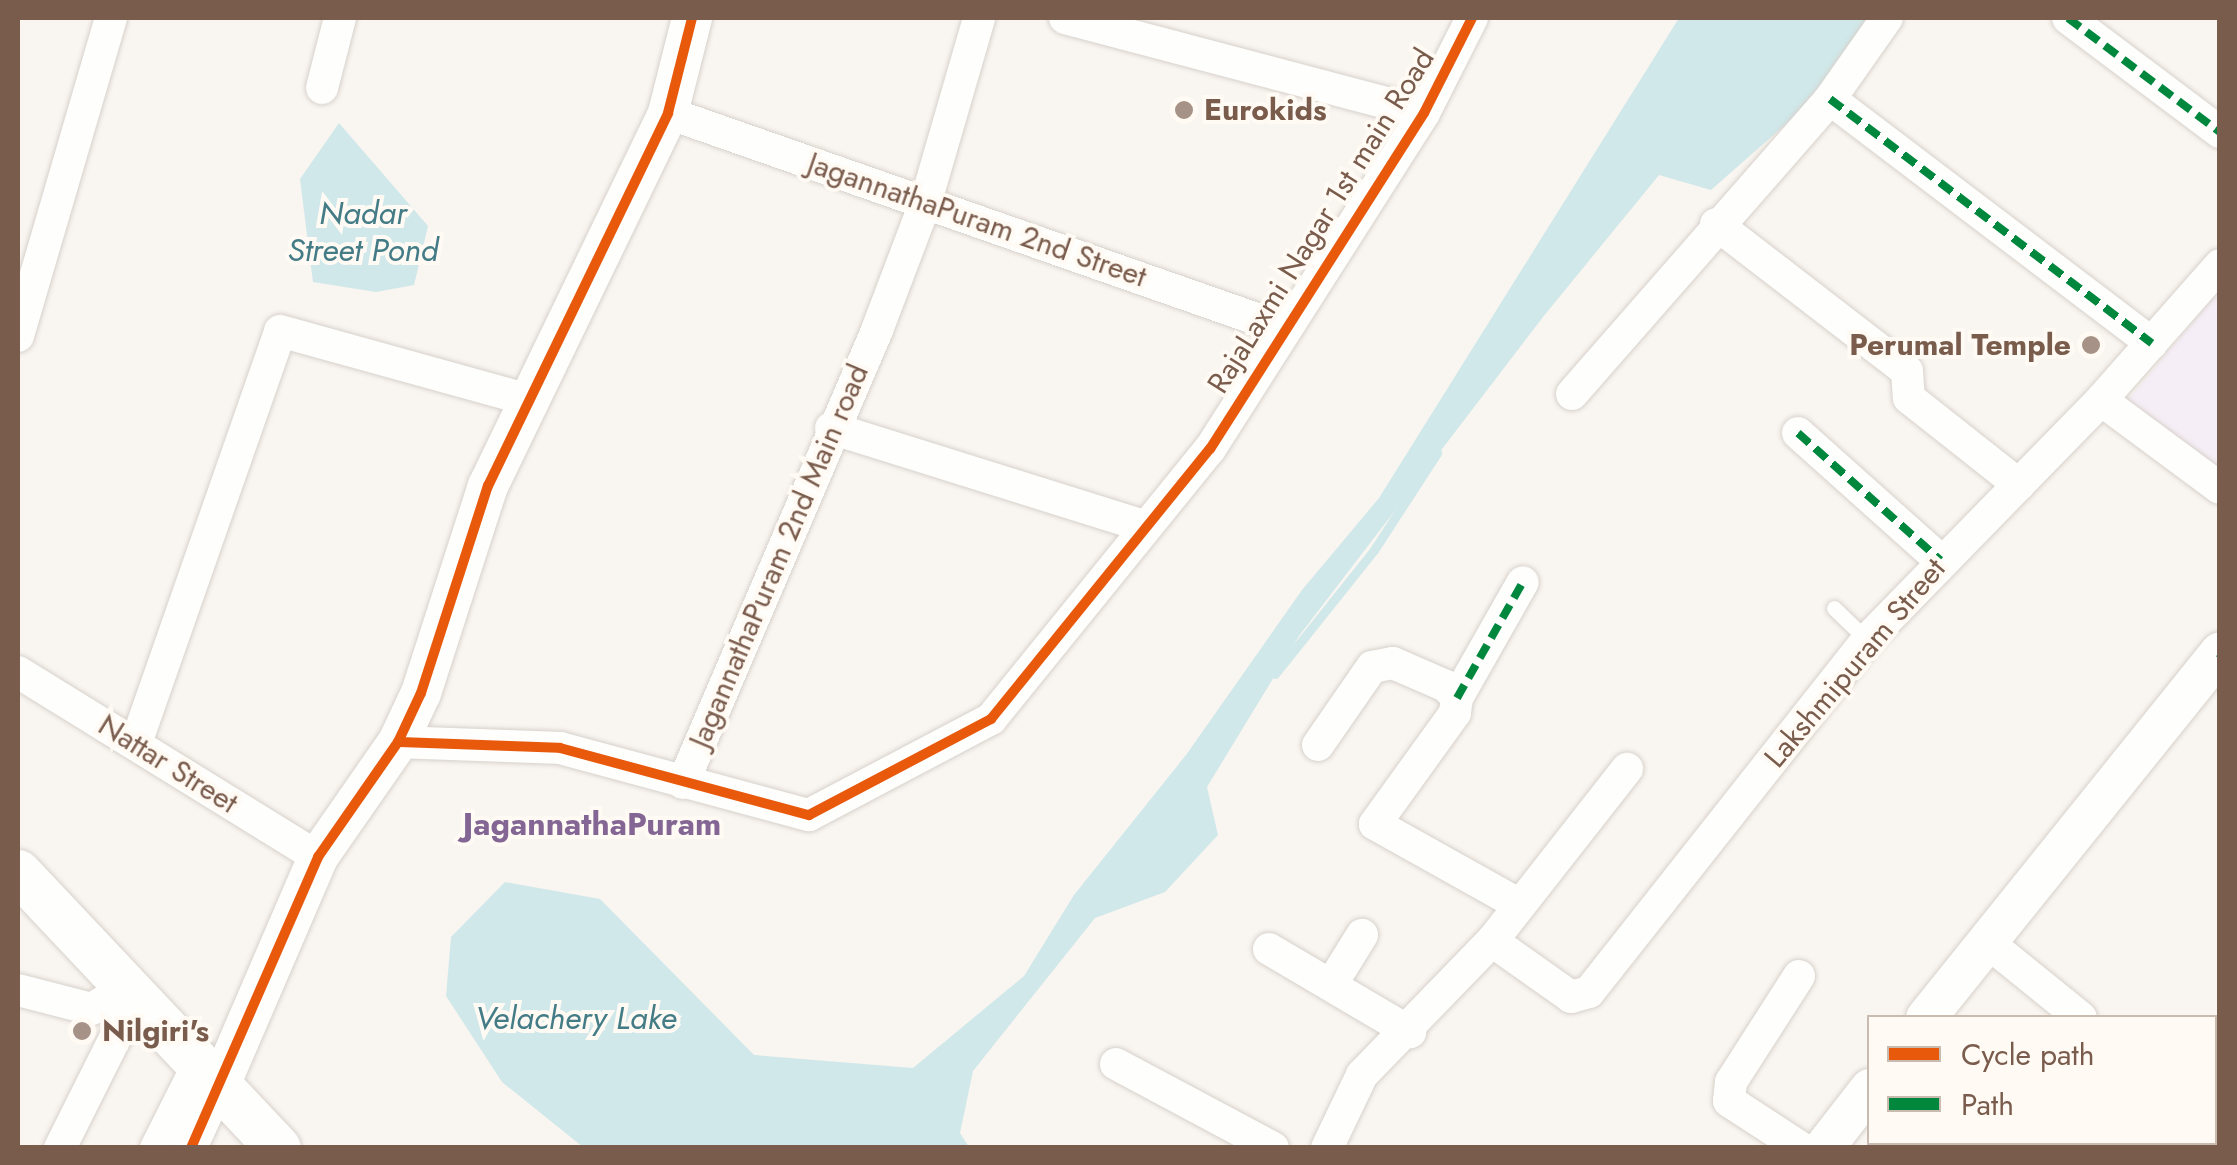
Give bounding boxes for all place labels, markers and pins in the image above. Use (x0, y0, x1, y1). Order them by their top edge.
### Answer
place label: Eurokids (1204, 92, 1327, 128)
marker: Eurokids (1173, 99, 1195, 121)
place label: Perumal Temple (1849, 327, 2071, 363)
marker: Perumal Temple (2080, 334, 2102, 356)
place label: Nilgiri's (102, 1013, 209, 1049)
marker: Nilgiri's (71, 1020, 93, 1042)

